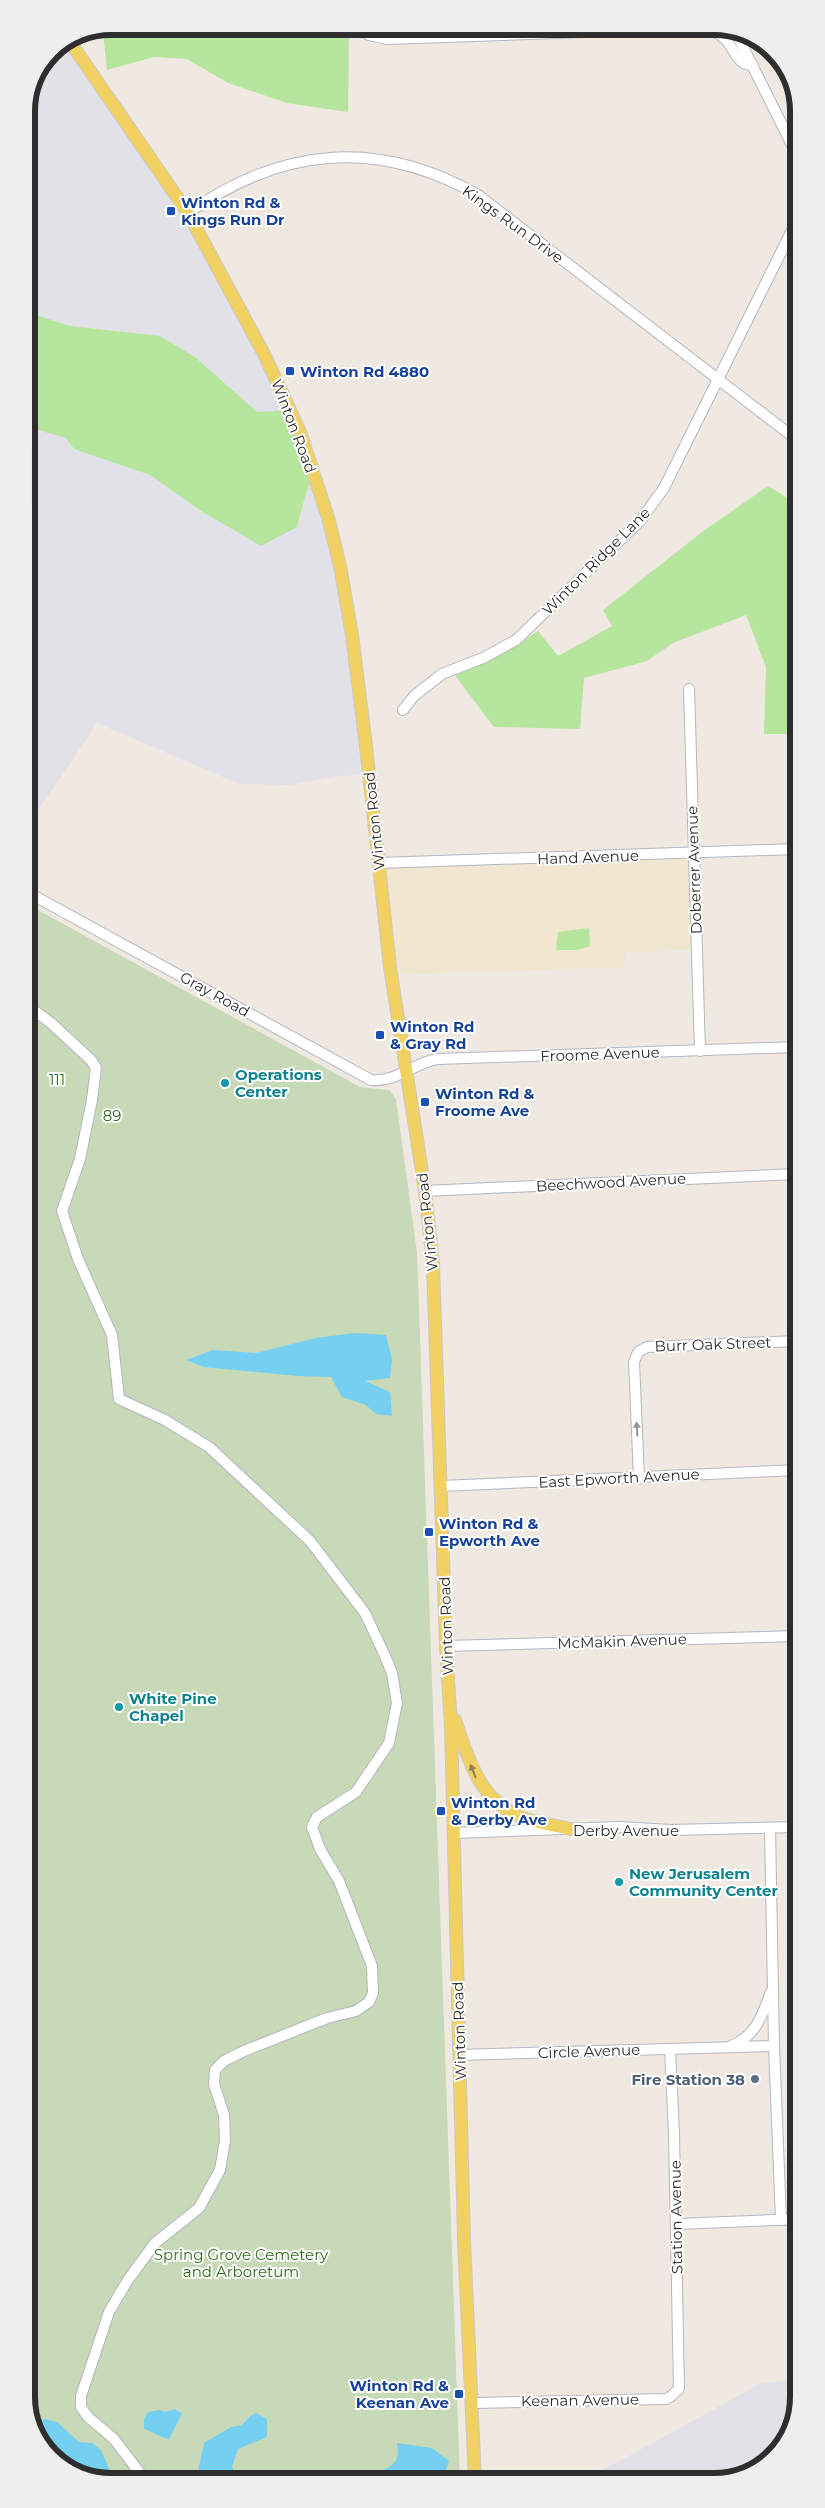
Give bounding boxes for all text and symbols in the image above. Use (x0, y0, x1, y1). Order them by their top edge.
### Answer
street label: Kings Run Drive (459, 181, 567, 267)
place label: Winton Rd & Kings Run Dr (181, 193, 285, 229)
marker: Winton Rd & Kings Run Dr (165, 205, 177, 217)
place label: Winton Rd 4880 (300, 362, 429, 381)
marker: Winton Rd 4880 (284, 365, 296, 377)
street label: Winton Road (267, 376, 321, 476)
street label: Winton Ridge Lane (538, 503, 654, 619)
street label: Winton Road (359, 771, 389, 871)
street label: Doberrer Avenue (682, 806, 706, 934)
street label: Hand Avenue (537, 846, 639, 868)
street label: Gray Road (177, 967, 253, 1021)
place label: Winton Rd & Gray Rd (390, 1017, 474, 1053)
marker: Winton Rd & Gray Rd (374, 1029, 386, 1041)
street label: Froome Avenue (540, 1042, 660, 1066)
place label: Operations Center (235, 1065, 322, 1101)
park label: 111 (49, 1070, 65, 1089)
marker: Operations Center (219, 1077, 231, 1089)
place label: Winton Rd & Froome Ave (435, 1084, 535, 1120)
marker: Winton Rd & Froome Ave (419, 1096, 431, 1108)
park label: 89 (103, 1106, 121, 1125)
street label: Beechwood Avenue (535, 1169, 687, 1195)
street label: Winton Road (412, 1172, 442, 1272)
street label: Burr Oak Street (654, 1332, 772, 1356)
one-way arrow (633, 1421, 641, 1437)
street label: East Epworth Avenue (538, 1464, 700, 1492)
place label: Winton Rd & Epworth Ave (439, 1514, 540, 1550)
marker: Winton Rd & Epworth Ave (423, 1526, 435, 1538)
street label: Winton Road (435, 1576, 457, 1676)
street label: McMakin Avenue (557, 1629, 687, 1653)
place label: White Pine Chapel (129, 1689, 217, 1725)
marker: White Pine Chapel (113, 1701, 125, 1713)
one-way arrow (469, 1763, 477, 1778)
place label: Winton Rd & Derby Ave (451, 1793, 547, 1829)
marker: Winton Rd & Derby Ave (435, 1805, 447, 1817)
street label: Derby Avenue (573, 1821, 679, 1840)
place label: New Jerusalem Community Center (629, 1864, 779, 1900)
marker: New Jerusalem Community Center (613, 1876, 625, 1888)
street label: Winton Road (448, 1981, 470, 2081)
street label: Circle Avenue (537, 2040, 641, 2062)
place label: Fire Station 38 (632, 2070, 745, 2089)
marker: Fire Station 38 (749, 2073, 761, 2085)
street label: Station Avenue (666, 2160, 686, 2274)
park label: Spring Grove Cemetery and Arboretum (154, 2245, 329, 2281)
place label: Winton Rd & Keenan Ave (349, 2376, 449, 2412)
marker: Winton Rd & Keenan Ave (453, 2388, 465, 2400)
street label: Keenan Avenue (521, 2389, 639, 2411)

